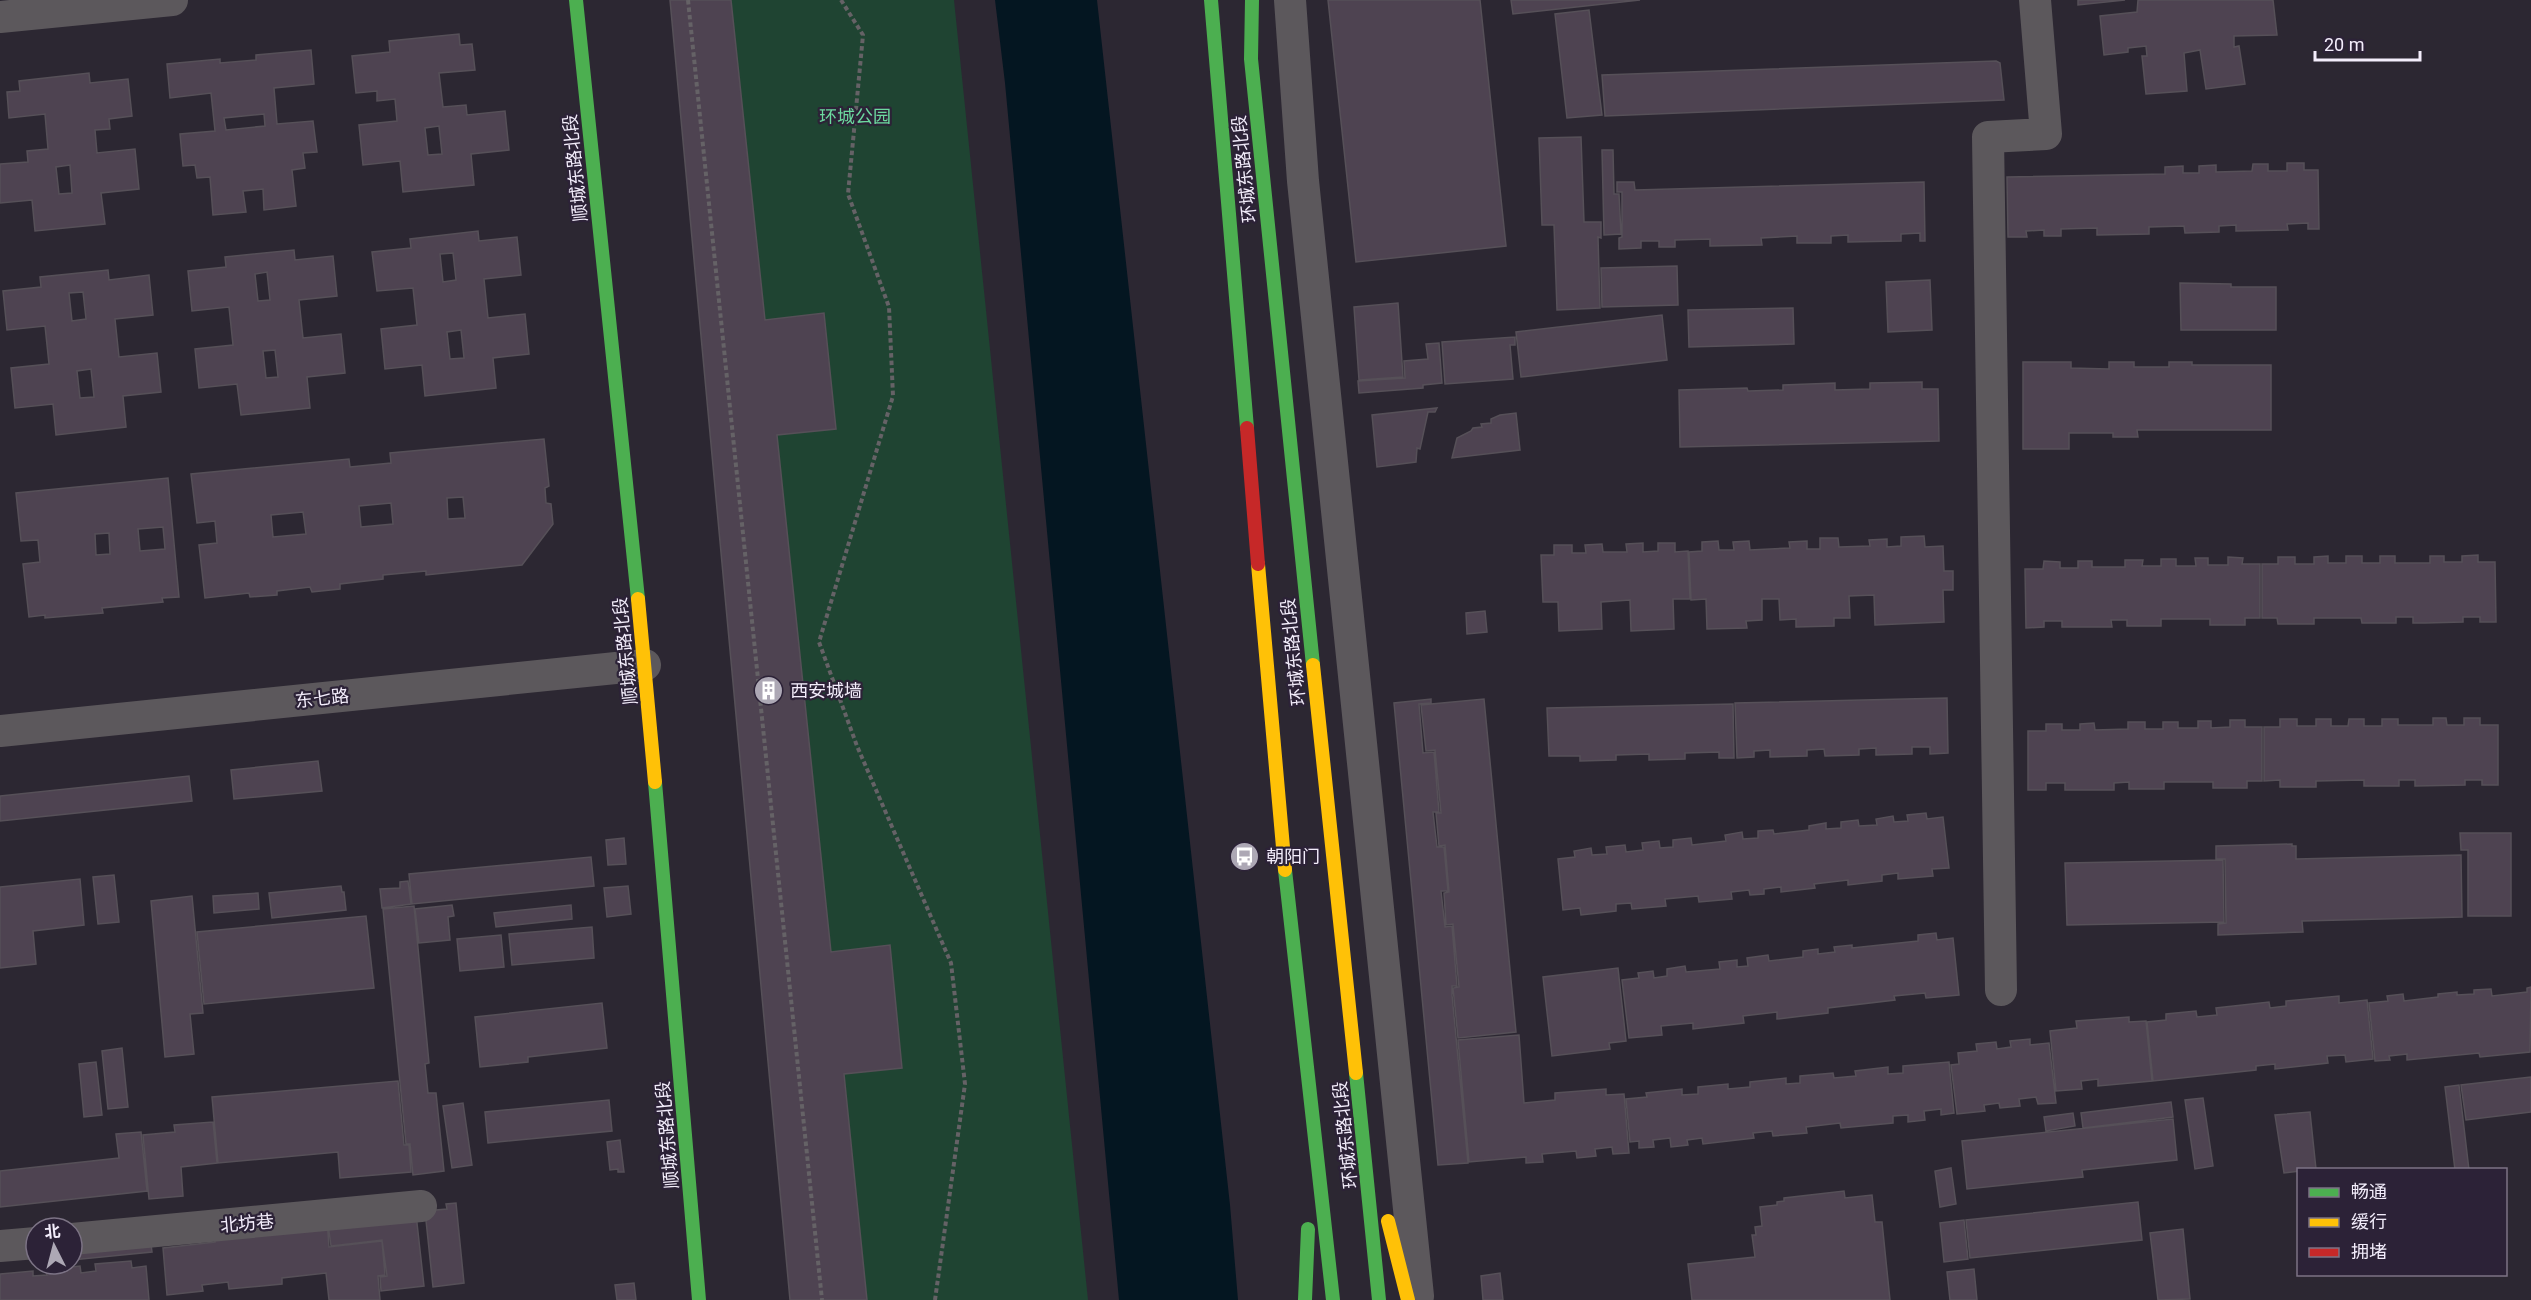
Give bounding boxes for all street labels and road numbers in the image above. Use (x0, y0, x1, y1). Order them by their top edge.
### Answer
street label: 顺城东路北段 (559, 113, 591, 223)
street label: 环城东路北段 (1228, 114, 1260, 224)
street label: 顺城东路北段 (609, 596, 641, 706)
street label: 环城东路北段 (1277, 597, 1309, 707)
street label: 东七路 (294, 685, 350, 711)
street label: 顺城东路北段 (652, 1080, 682, 1190)
street label: 环城东路北段 (1329, 1080, 1361, 1190)
street label: 北坊巷 (219, 1210, 275, 1236)

